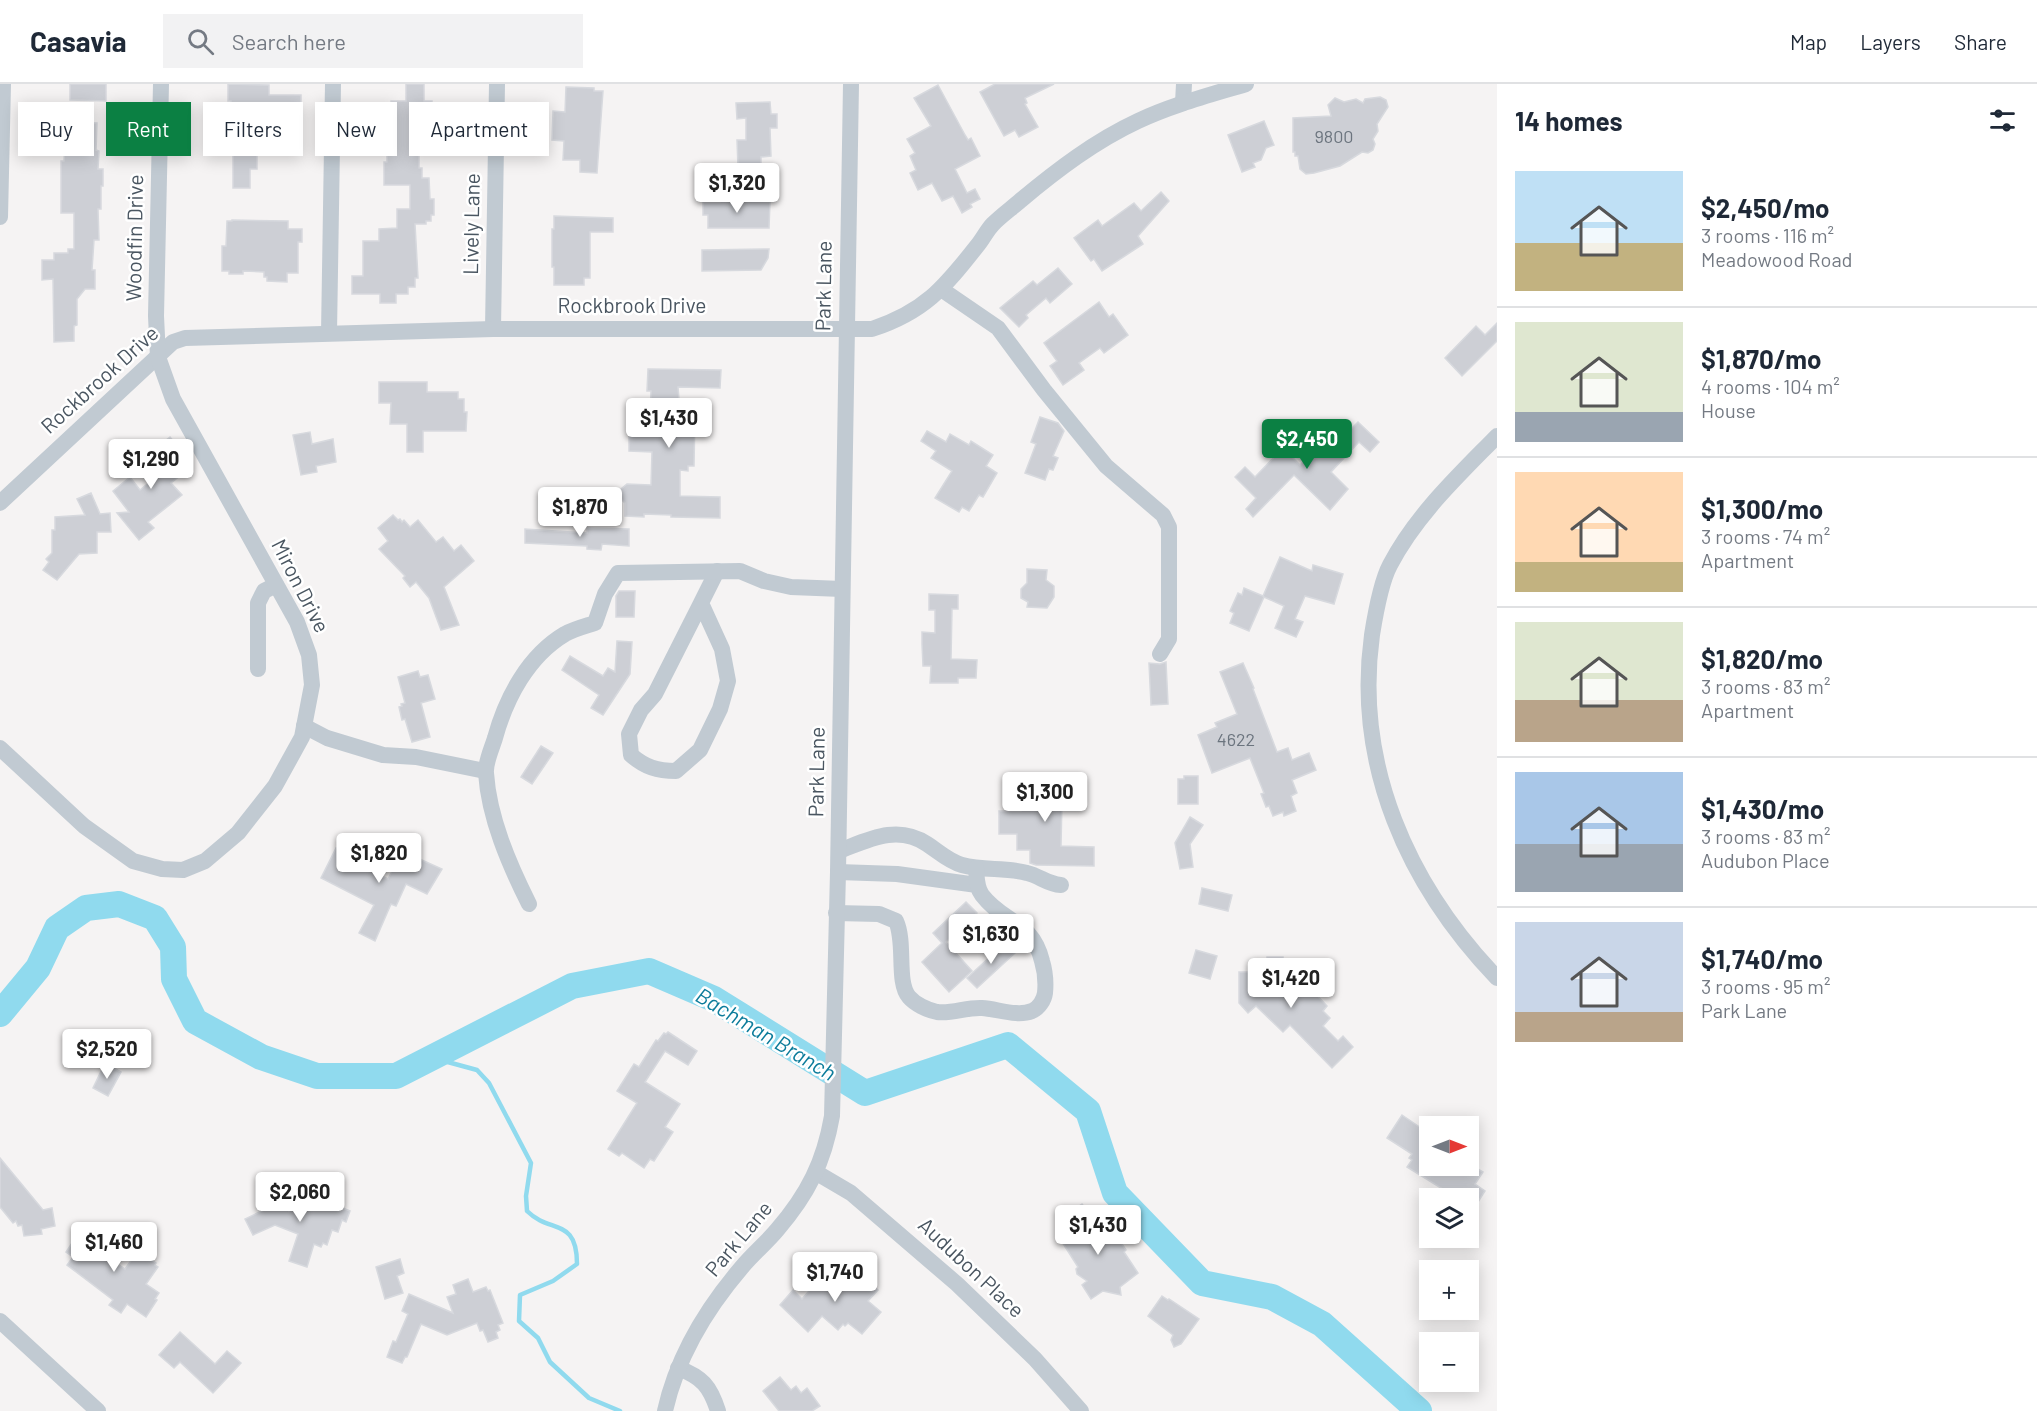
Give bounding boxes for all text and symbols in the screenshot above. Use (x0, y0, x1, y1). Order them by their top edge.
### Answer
search box (163, 14, 583, 68)
text: Casavia (30, 24, 127, 58)
icon: search (184, 25, 217, 58)
text: Search here (232, 28, 346, 54)
text: Map (1790, 29, 1827, 54)
text: Layers (1860, 29, 1921, 54)
text: Share (1954, 29, 2007, 54)
chip: Buy (18, 102, 94, 156)
chip: Rent (106, 102, 191, 156)
chip: Filters (203, 102, 303, 156)
chip: New (315, 102, 397, 156)
chip: Apartment (409, 102, 549, 156)
icon: filters (1986, 104, 2019, 137)
text: 14 homes (1515, 105, 1622, 136)
house number: 9800 (1314, 125, 1354, 147)
pin: $1,320 (688, 163, 786, 214)
text: $1,320 (708, 170, 766, 194)
street label: Lively Lane (457, 173, 484, 275)
street label: Woodfin Drive (120, 174, 147, 302)
text: $2,450/mo (1701, 192, 1830, 223)
icon: home (1563, 195, 1635, 267)
text: 3 rooms · 116 m² (1701, 223, 1834, 247)
street label: Park Lane (809, 241, 836, 331)
text: Meadowood Road (1701, 247, 1853, 271)
street label: Rockbrook Drive (557, 292, 707, 317)
street label: Rockbrook Drive (35, 320, 163, 438)
text: $1,870/mo (1701, 343, 1821, 374)
icon: home (1563, 346, 1635, 418)
text: 4 rooms · 104 m² (1701, 374, 1840, 398)
pin: $1,430 (620, 398, 718, 449)
text: House (1701, 398, 1756, 422)
text: $1,430 (640, 405, 698, 429)
pin: $2,450 (1258, 419, 1356, 470)
text: $2,450 (1276, 426, 1338, 450)
pin: $1,290 (102, 439, 200, 490)
text: $1,290 (122, 446, 180, 470)
pin: $1,870 (531, 487, 629, 538)
text: $1,300/mo (1701, 493, 1823, 524)
text: $1,870 (552, 494, 608, 518)
icon: home (1563, 496, 1635, 568)
text: 3 rooms · 74 m² (1701, 524, 1830, 548)
street label: Miron Drive (267, 534, 336, 636)
text: Apartment (1701, 548, 1794, 572)
text: $1,820/mo (1701, 643, 1823, 674)
icon: home (1563, 646, 1635, 718)
text: 3 rooms · 83 m² (1701, 674, 1830, 698)
text: Apartment (1701, 698, 1794, 722)
street label: Park Lane (802, 727, 829, 817)
house number: 4622 (1217, 728, 1255, 750)
pin: $1,300 (996, 772, 1094, 823)
text: $1,300 (1016, 779, 1074, 803)
text: $1,430/mo (1701, 793, 1824, 824)
icon: home (1563, 796, 1635, 868)
text: 3 rooms · 83 m² (1701, 824, 1830, 848)
pin: $1,820 (330, 833, 428, 884)
text: $1,820 (350, 840, 408, 864)
text: Audubon Place (1701, 848, 1830, 872)
pin: $1,630 (942, 914, 1040, 965)
text: $1,630 (963, 921, 1019, 945)
text: $1,740/mo (1701, 943, 1823, 974)
icon: home (1563, 946, 1635, 1018)
pin: $1,420 (1242, 958, 1340, 1009)
text: $1,420 (1262, 965, 1320, 989)
text: 3 rooms · 95 m² (1701, 974, 1830, 998)
water label: Bachman Branch (692, 981, 841, 1085)
text: Park Lane (1701, 998, 1787, 1022)
pin: $2,520 (58, 1029, 156, 1080)
text: $2,520 (76, 1036, 138, 1060)
north arrow (1419, 1116, 1479, 1176)
map controls (1419, 1116, 1479, 1392)
pin: $2,060 (251, 1172, 349, 1223)
text: $2,060 (270, 1179, 330, 1203)
button: layers (1419, 1188, 1479, 1248)
street label: Park Lane (699, 1195, 777, 1281)
pin: $1,430 (1049, 1205, 1147, 1256)
street label: Audubon Place (914, 1212, 1030, 1322)
text: $1,430 (1069, 1212, 1127, 1236)
pin: $1,460 (65, 1222, 163, 1273)
text: $1,460 (85, 1229, 143, 1253)
pin: $1,740 (786, 1252, 884, 1303)
text: $1,740 (806, 1259, 864, 1283)
button: + (1419, 1260, 1479, 1320)
button: − (1419, 1332, 1479, 1392)

